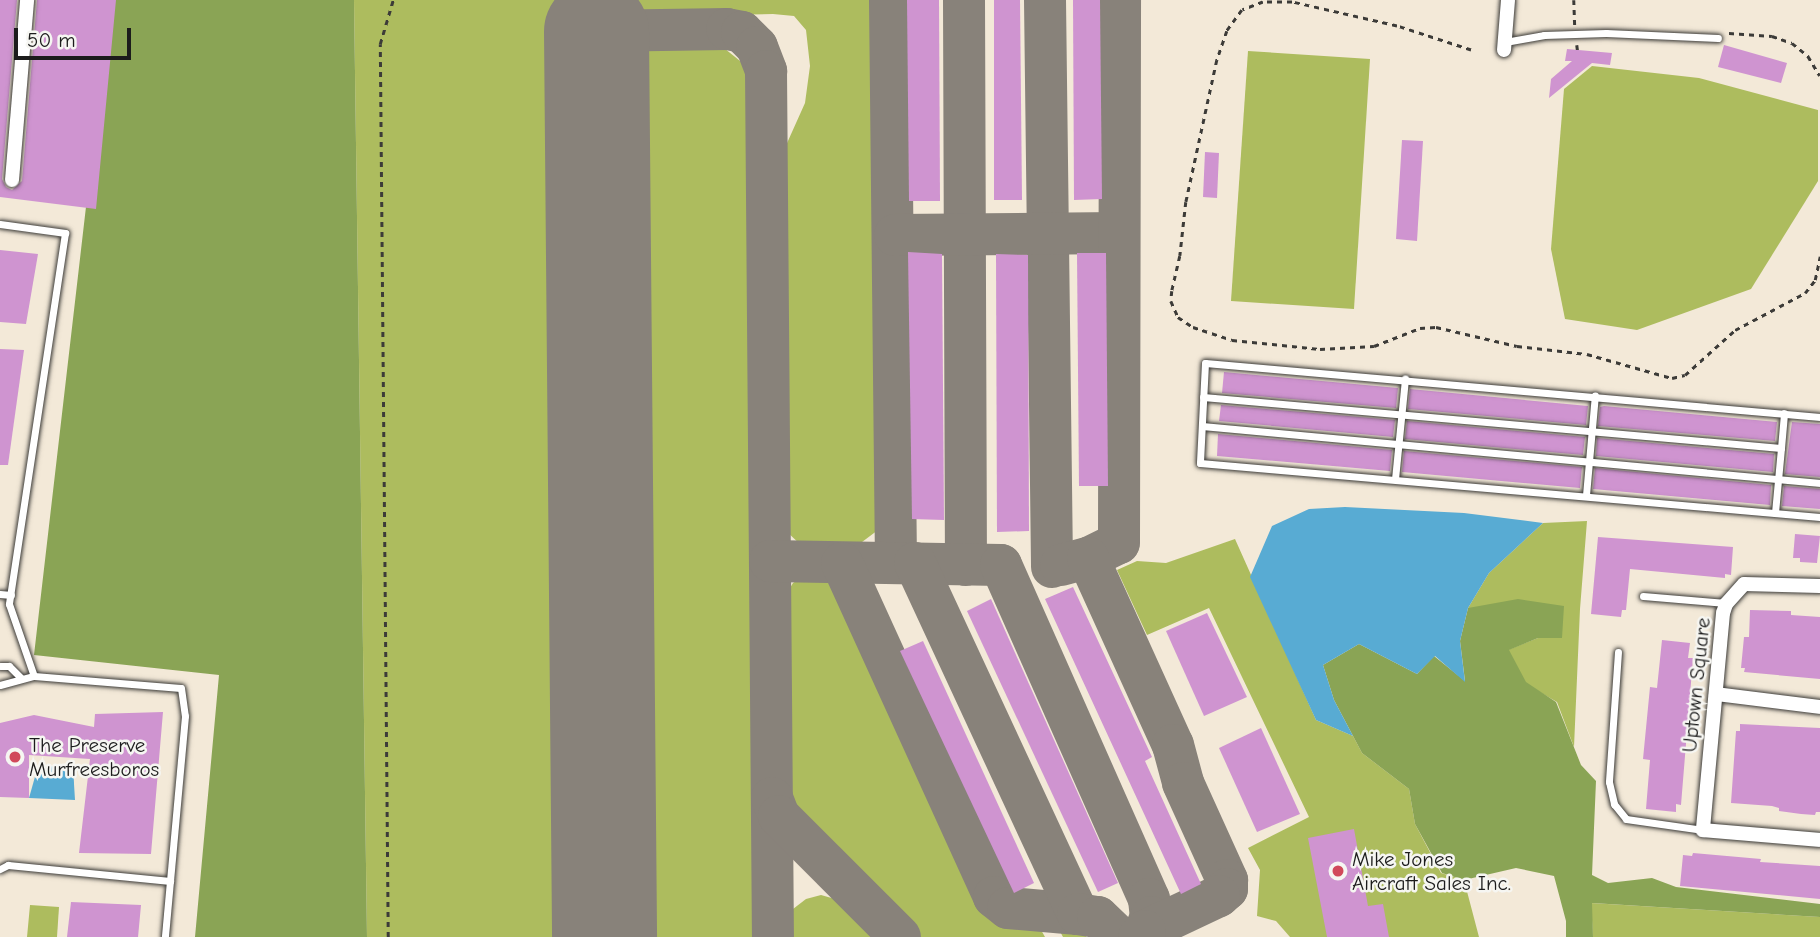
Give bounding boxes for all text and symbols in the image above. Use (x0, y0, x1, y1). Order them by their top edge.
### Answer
scale bar (18, 14, 135, 58)
text: 50 m (27, 28, 76, 52)
street label: Uptown Square (1676, 616, 1716, 754)
place label: The Preserve Murfreesboros (29, 732, 159, 782)
marker: The Preserve Murfreesboros (7, 749, 23, 765)
place label: Mike Jones Aircraft Sales Inc. (1352, 846, 1511, 896)
marker: Mike Jones Aircraft Sales Inc. (1330, 863, 1346, 879)

